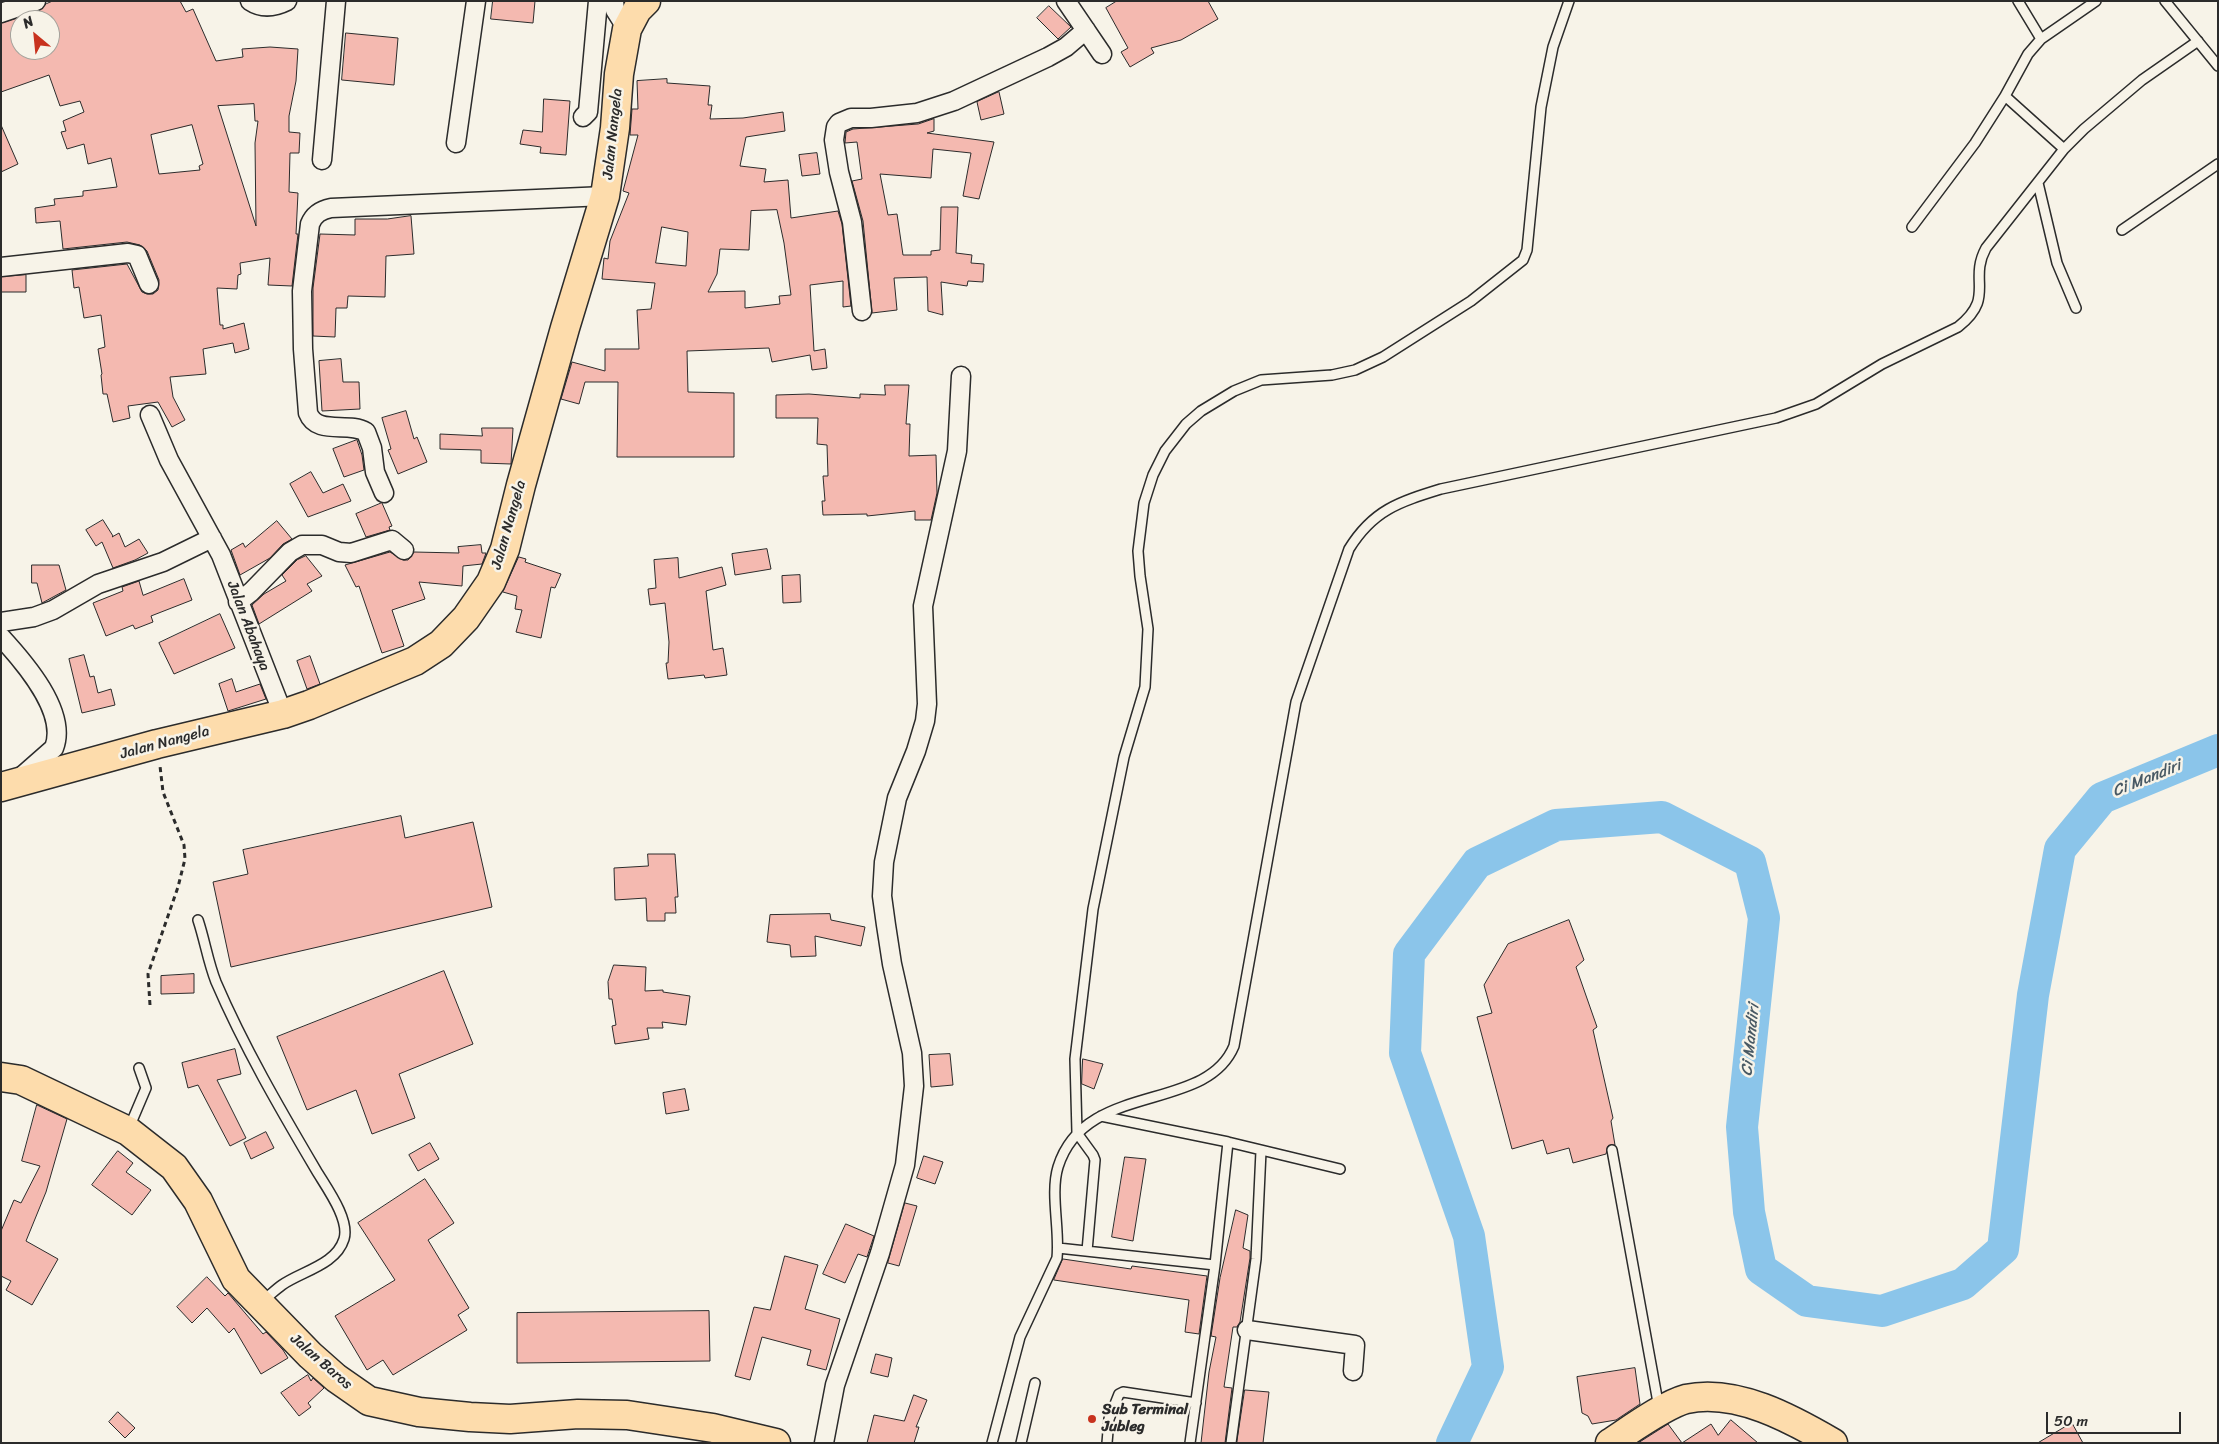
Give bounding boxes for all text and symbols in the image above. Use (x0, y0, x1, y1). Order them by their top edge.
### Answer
text: N (18, 9, 38, 36)
north arrow (10, 10, 60, 60)
street label: Jalan Nangela (599, 88, 627, 180)
street label: Jalan Nangela (488, 479, 530, 571)
street label: Jalan Abahaya (223, 579, 273, 673)
street label: Jalan Nangela (119, 722, 211, 764)
water label: Ci Mandiri (2110, 757, 2184, 801)
water label: Ci Mandiri (1738, 1003, 1764, 1077)
street label: Jalan Baros (286, 1330, 356, 1394)
place label: Sub Terminal Jubleg (1102, 1401, 1188, 1436)
scale bar (2049, 1402, 2184, 1434)
text: 50 m (2054, 1408, 2088, 1434)
marker: Sub Terminal Jubleg (1086, 1413, 1098, 1425)

